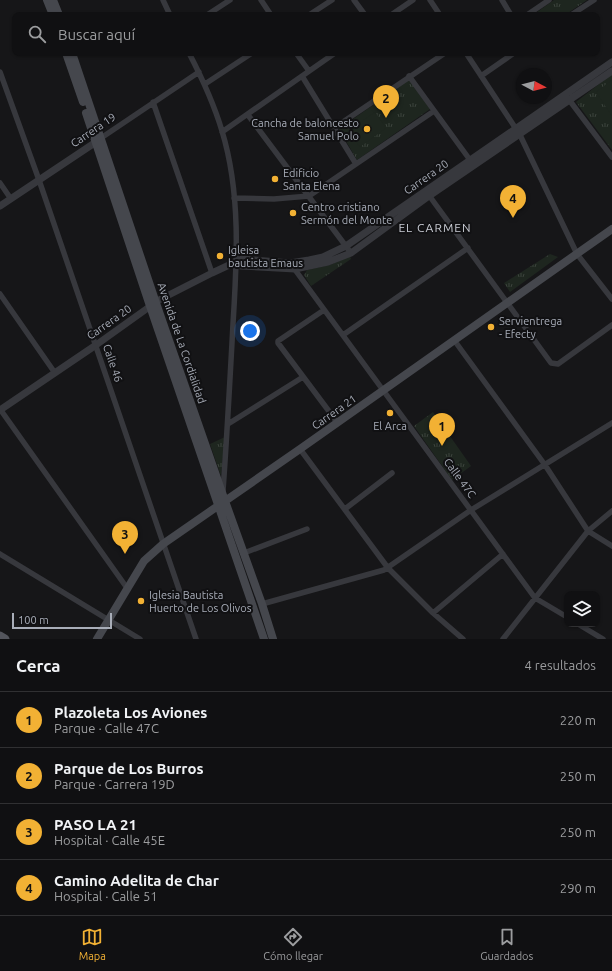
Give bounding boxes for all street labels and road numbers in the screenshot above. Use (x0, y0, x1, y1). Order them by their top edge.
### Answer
street label: Carrera 19 (68, 111, 118, 149)
street label: Carrera 20 (401, 157, 451, 197)
street label: Avenida de La Cordialidad (156, 281, 208, 405)
street label: Carrera 20 (84, 302, 134, 342)
street label: Calle 46 (101, 343, 125, 383)
street label: Carrera 21 (309, 392, 359, 432)
street label: Calle 47C (442, 456, 478, 500)

